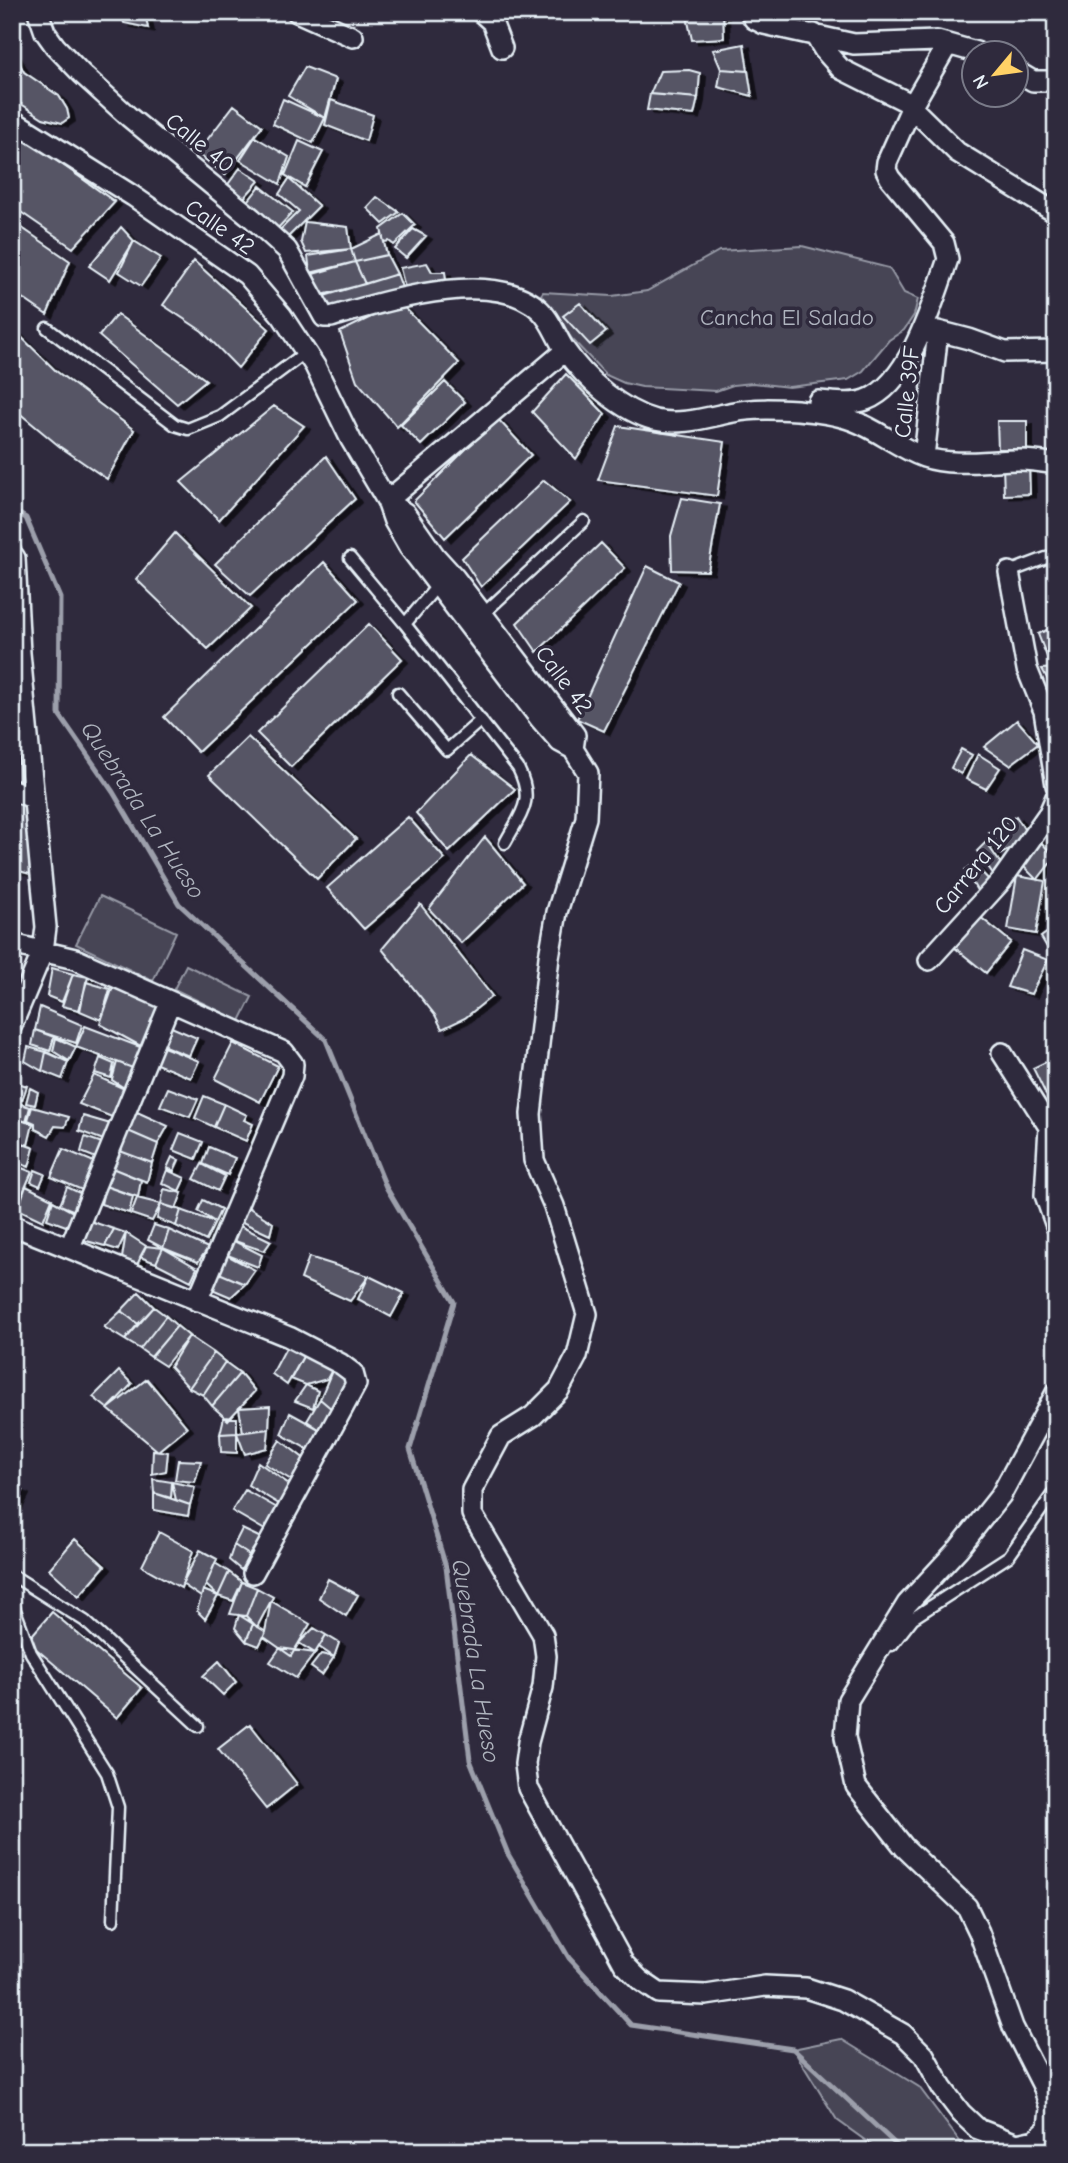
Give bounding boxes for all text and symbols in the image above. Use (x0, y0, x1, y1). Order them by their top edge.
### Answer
north arrow (960, 38, 1030, 108)
text: N (968, 71, 994, 93)
street label: Calle 40 (160, 107, 240, 179)
street label: Calle 42 (180, 193, 260, 261)
park label: Cancha El Salado (700, 304, 874, 331)
street label: Calle 39F (889, 344, 925, 439)
street label: Calle 42 (530, 641, 598, 719)
water label: Quebrada La Hueso (75, 716, 211, 904)
street label: Carrera 120 (928, 810, 1024, 920)
water label: Quebrada La Hueso (446, 1557, 506, 1765)

